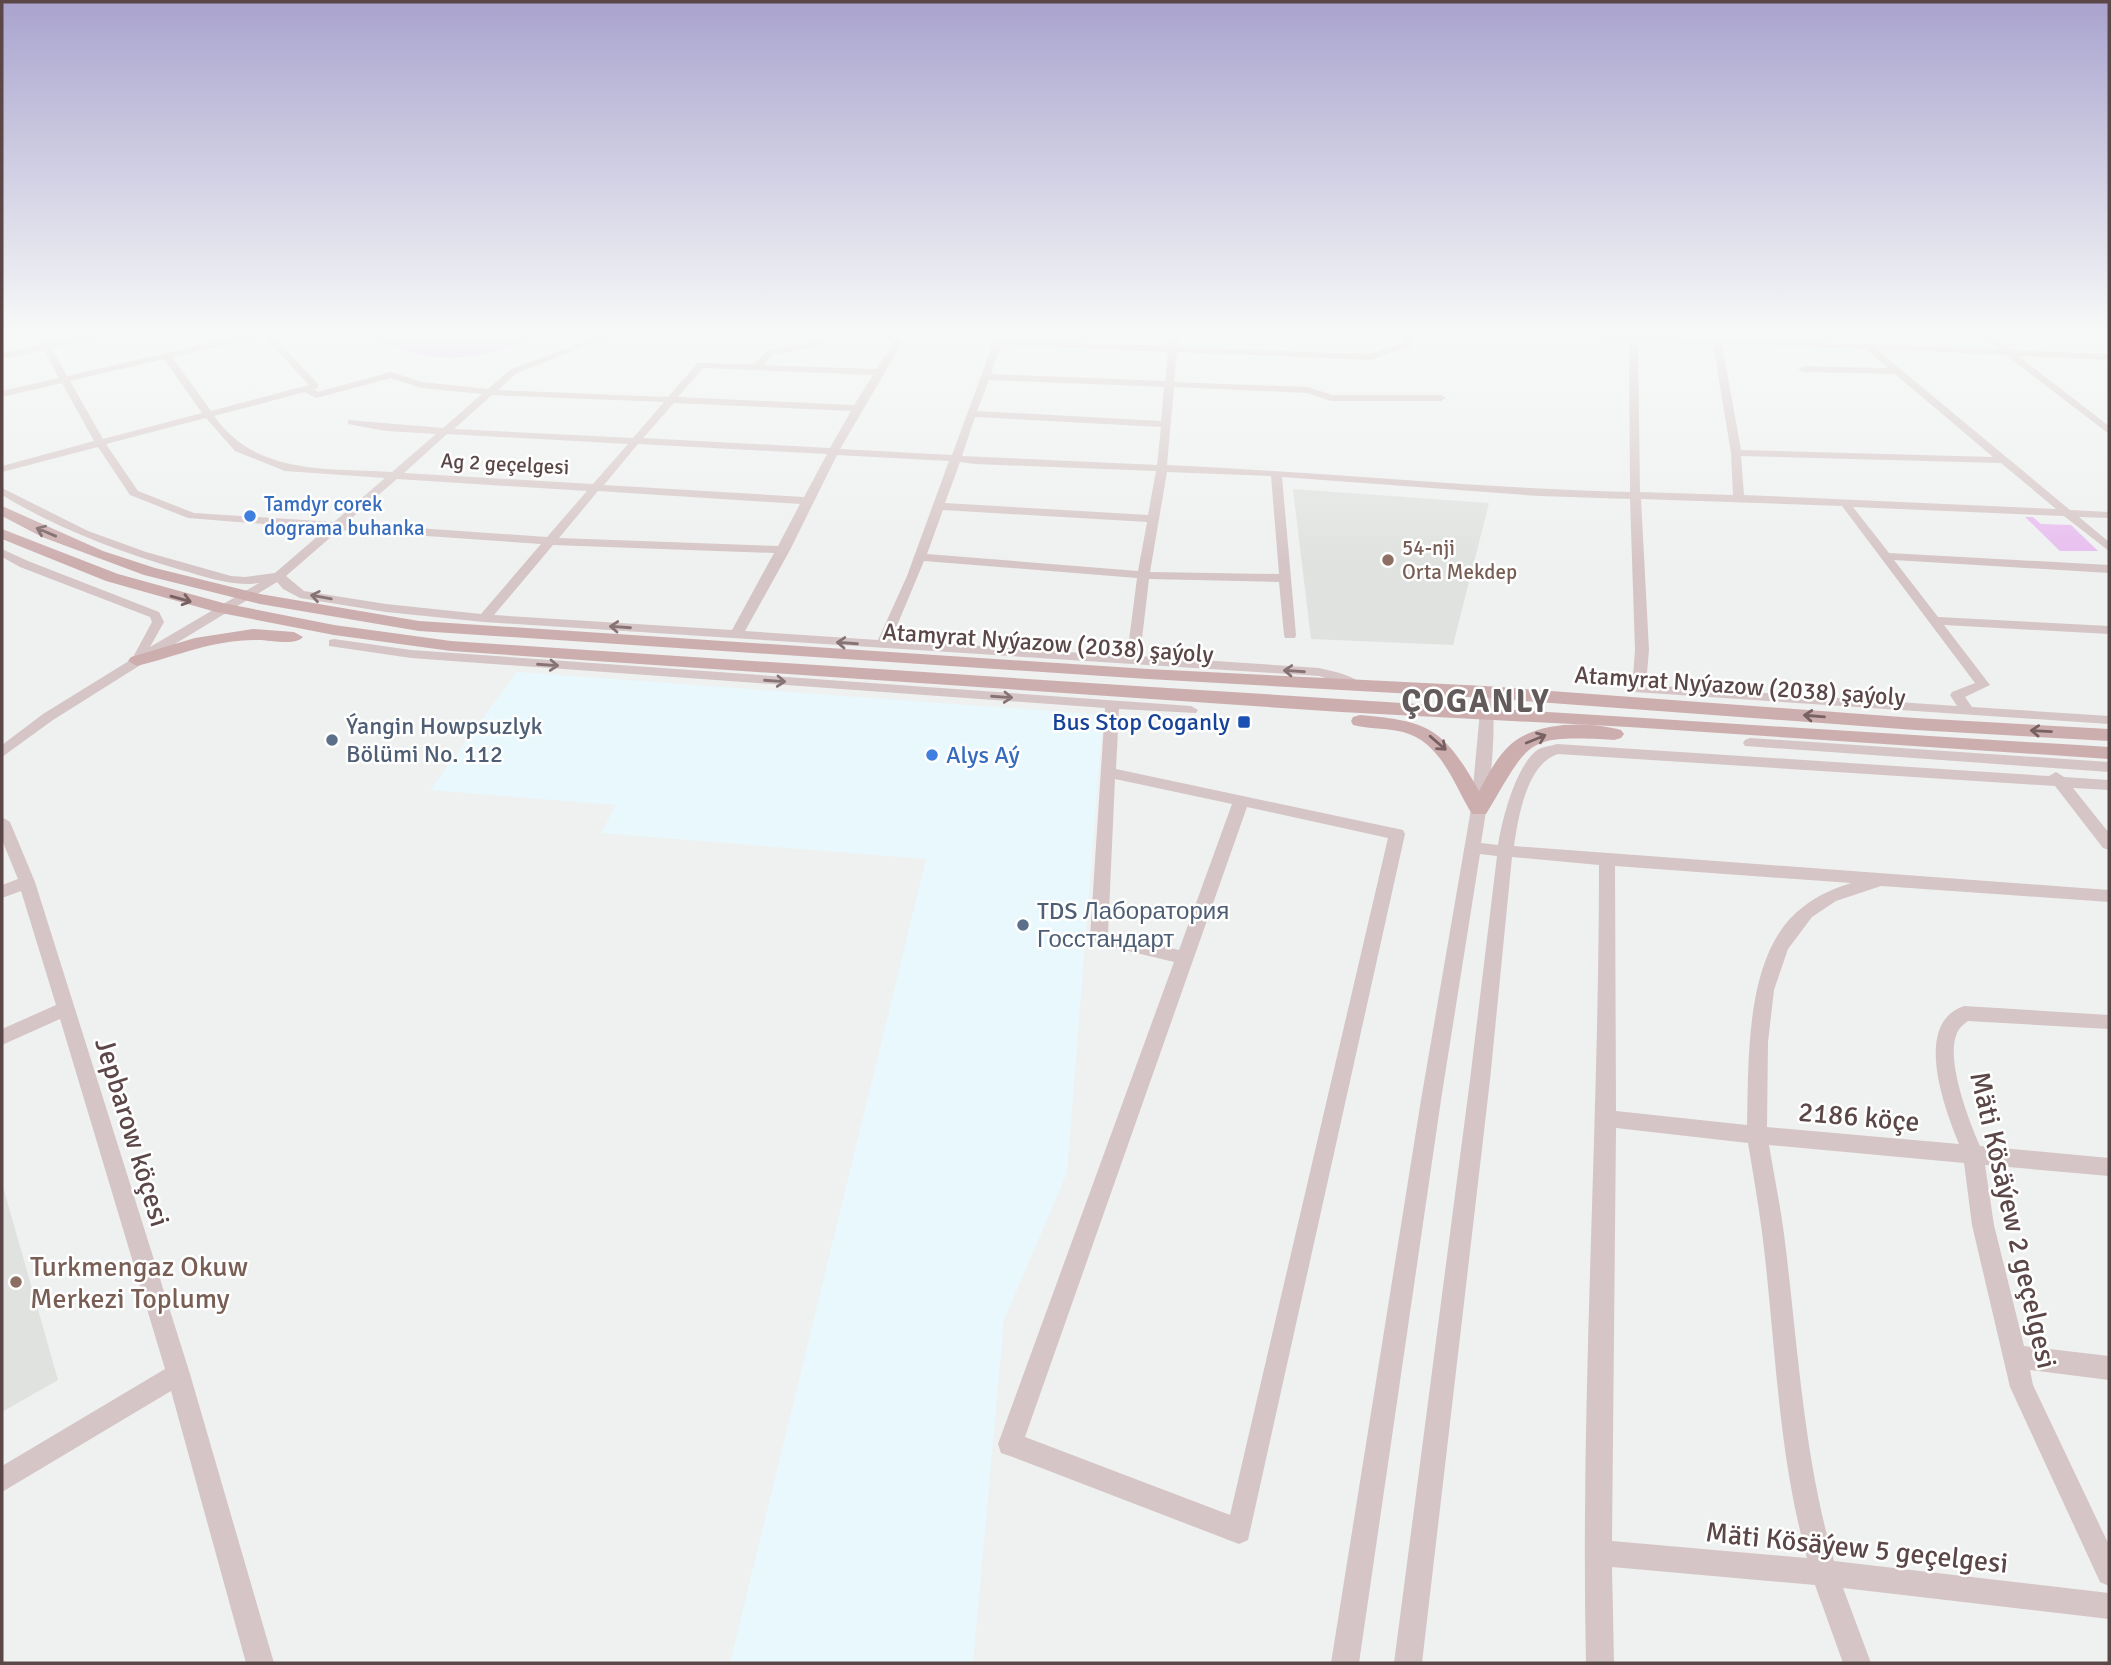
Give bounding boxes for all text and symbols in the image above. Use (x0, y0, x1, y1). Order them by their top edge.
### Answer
street label: Ag 2 geçelgesi (440, 448, 570, 480)
place label: Tamdyr corek dograma buhanka (264, 491, 425, 541)
marker: Tamdyr corek dograma buhanka (242, 508, 258, 524)
one-way arrow (35, 524, 57, 537)
place label: 54-nji Orta Mekdep (1402, 535, 1517, 585)
marker: 54-nji Orta Mekdep (1380, 552, 1396, 568)
one-way arrow (310, 590, 333, 603)
one-way arrow (169, 593, 191, 606)
street label: Atamyrat Nyýazow (2038) şaýoly (881, 616, 1215, 670)
one-way arrow (609, 620, 632, 633)
one-way arrow (836, 636, 859, 649)
one-way arrow (536, 659, 559, 672)
street label: Atamyrat Nyýazow (2038) şaýoly (1573, 659, 1907, 713)
one-way arrow (1283, 664, 1306, 677)
one-way arrow (763, 675, 786, 688)
district label: ÇOGANLY (1401, 682, 1551, 721)
one-way arrow (990, 690, 1013, 703)
place label: Bus Stop Coganly (1052, 707, 1230, 737)
one-way arrow (1803, 709, 1826, 722)
place label: Ýangin Howpsuzlyk Bölümi No. 112 (346, 711, 543, 769)
marker: Bus Stop Coganly (1236, 714, 1252, 730)
one-way arrow (2030, 724, 2053, 737)
marker: Ýangin Howpsuzlyk Bölümi No. 112 (324, 732, 340, 748)
one-way arrow (1524, 732, 1546, 745)
one-way arrow (1428, 735, 1446, 751)
place label: Alys Aý (946, 740, 1020, 770)
marker: Alys Aý (924, 747, 940, 763)
place label: TDS Лаборатория Госстандарт (1037, 896, 1229, 954)
marker: TDS Лаборатория Госстандарт (1015, 917, 1031, 933)
street label: Jepbarow köçesi (87, 1034, 177, 1231)
street label: Mäti Kösäýew 2 geçelgesi (1962, 1068, 2064, 1372)
street label: 2186 köçe (1797, 1095, 1921, 1139)
place label: Turkmengaz Okuw Merkezi Toplumy (30, 1250, 248, 1316)
marker: Turkmengaz Okuw Merkezi Toplumy (8, 1274, 24, 1290)
street label: Mäti Kösäýew 5 geçelgesi (1704, 1515, 2010, 1581)

